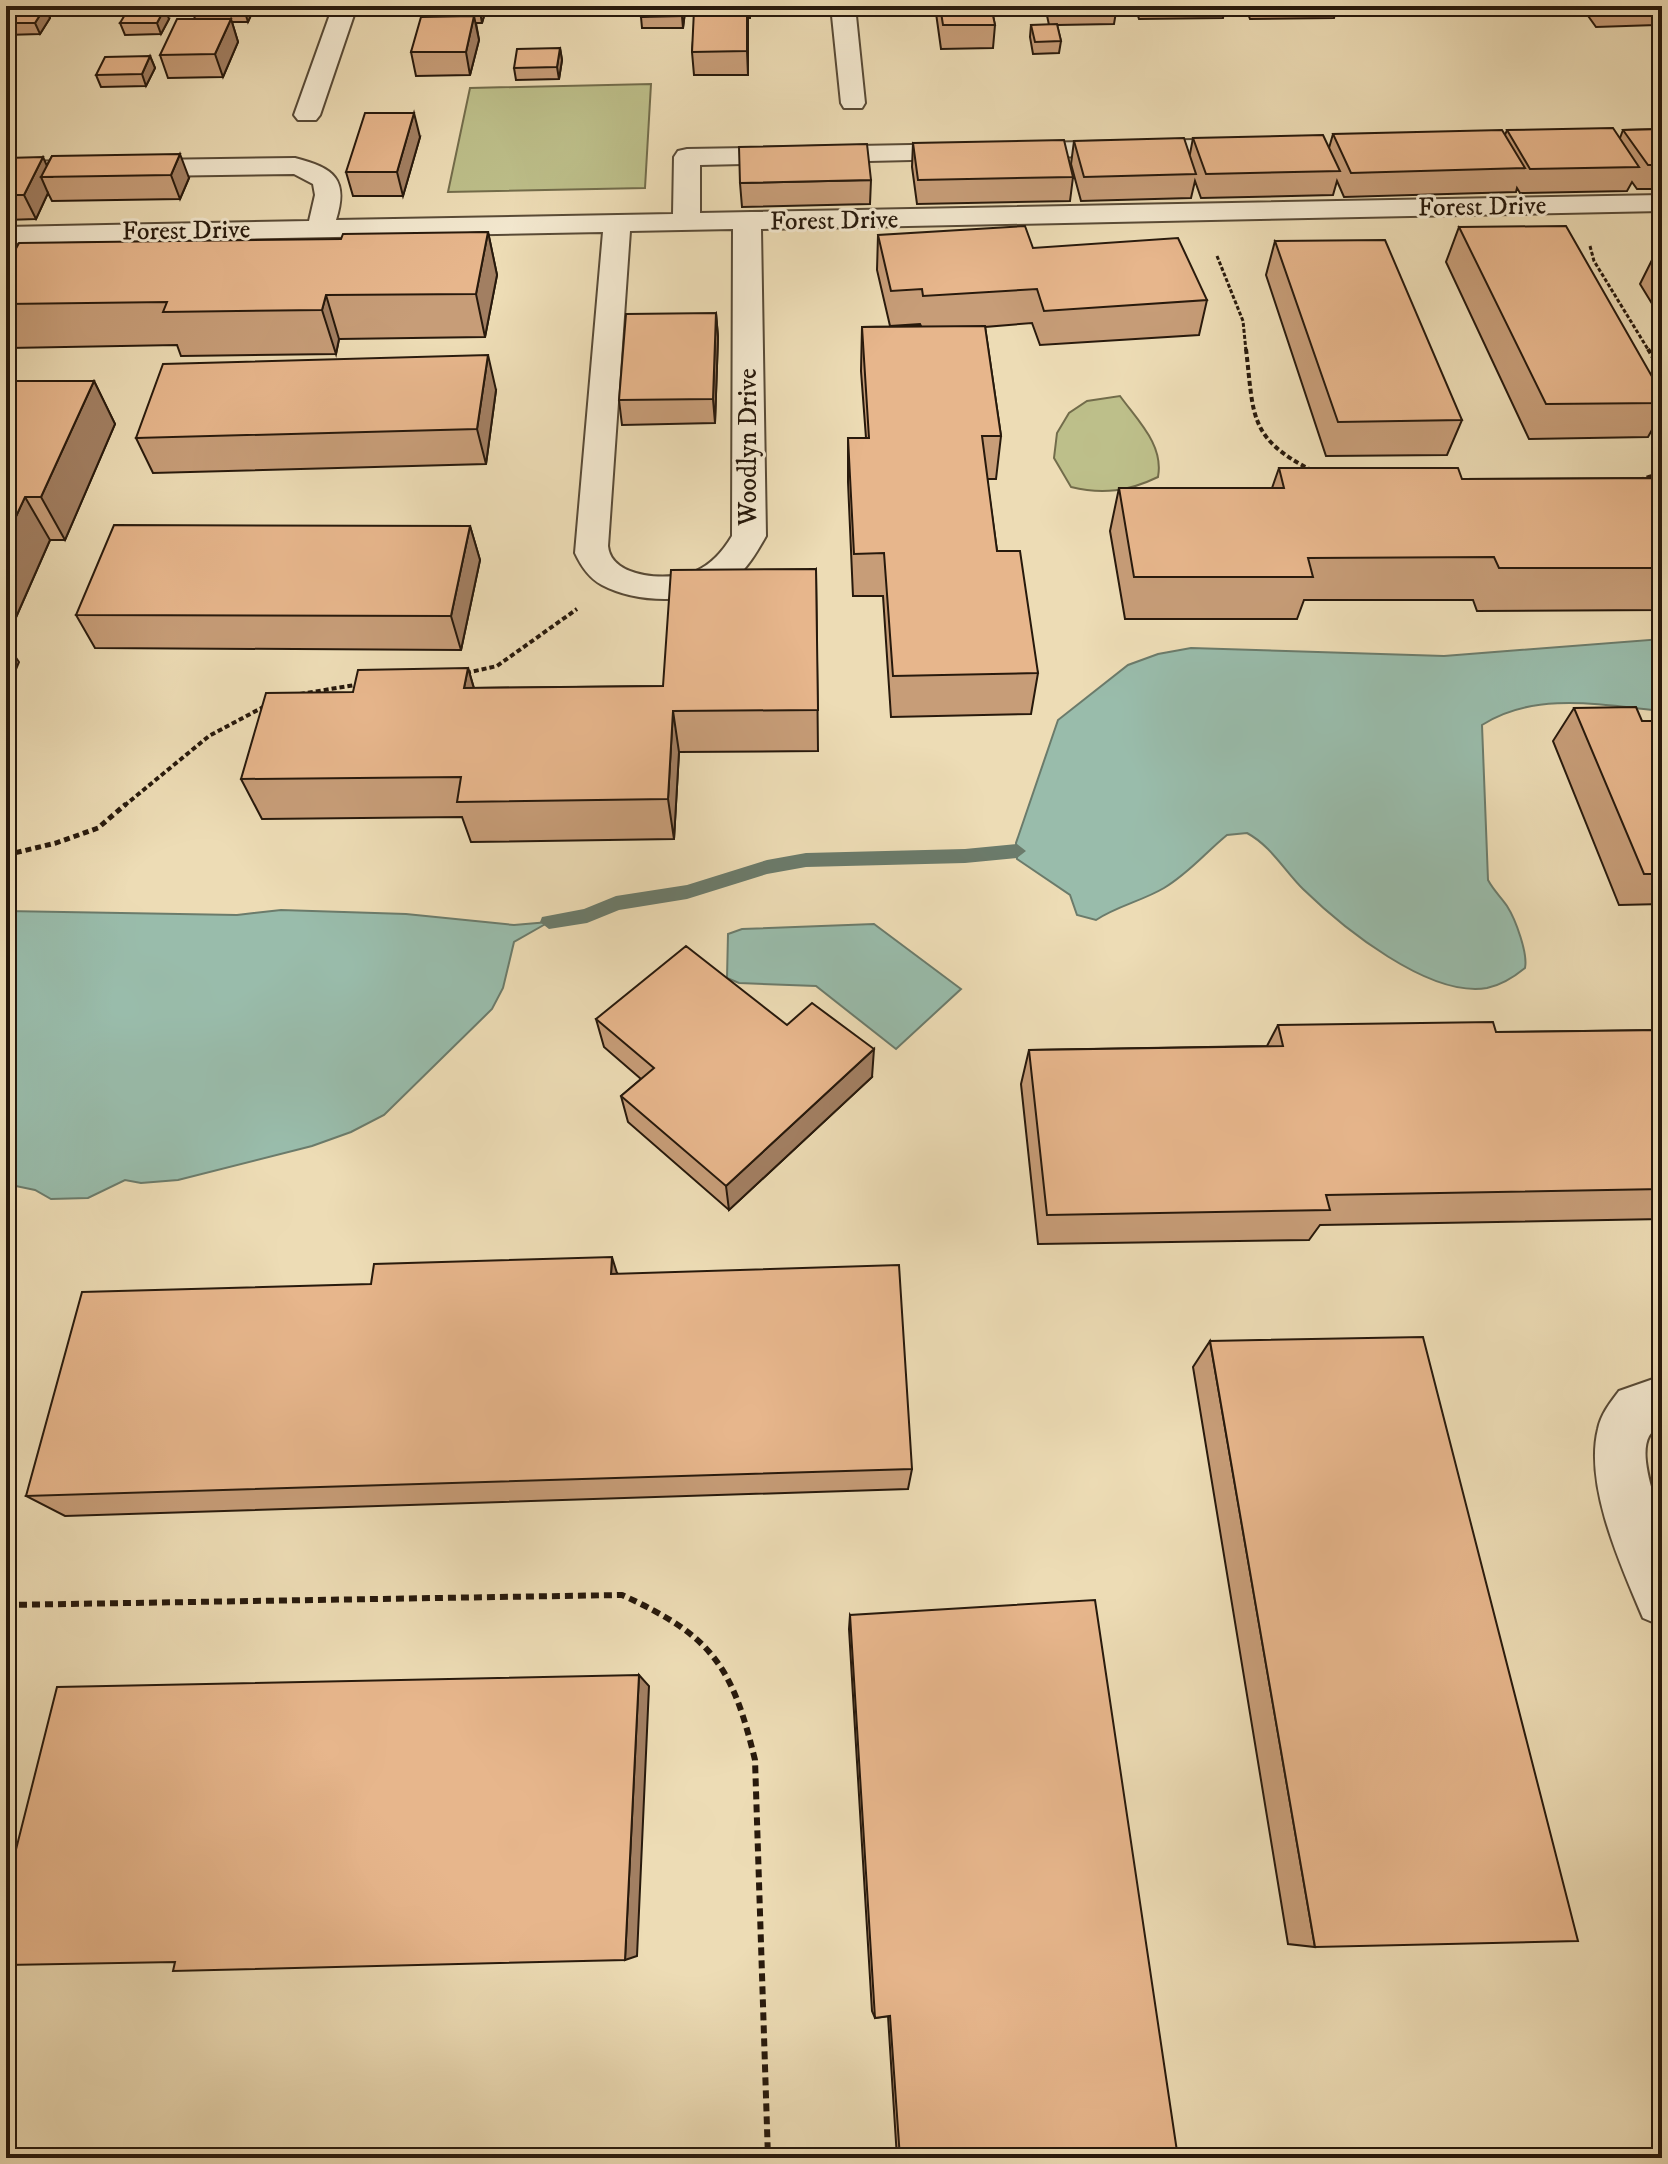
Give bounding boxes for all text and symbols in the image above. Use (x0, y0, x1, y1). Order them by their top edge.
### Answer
street label: Forest Drive (1417, 189, 1547, 225)
street label: Forest Drive (769, 203, 899, 239)
street label: Forest Drive (121, 213, 251, 249)
street label: Woodlyn Drive (732, 368, 765, 527)

